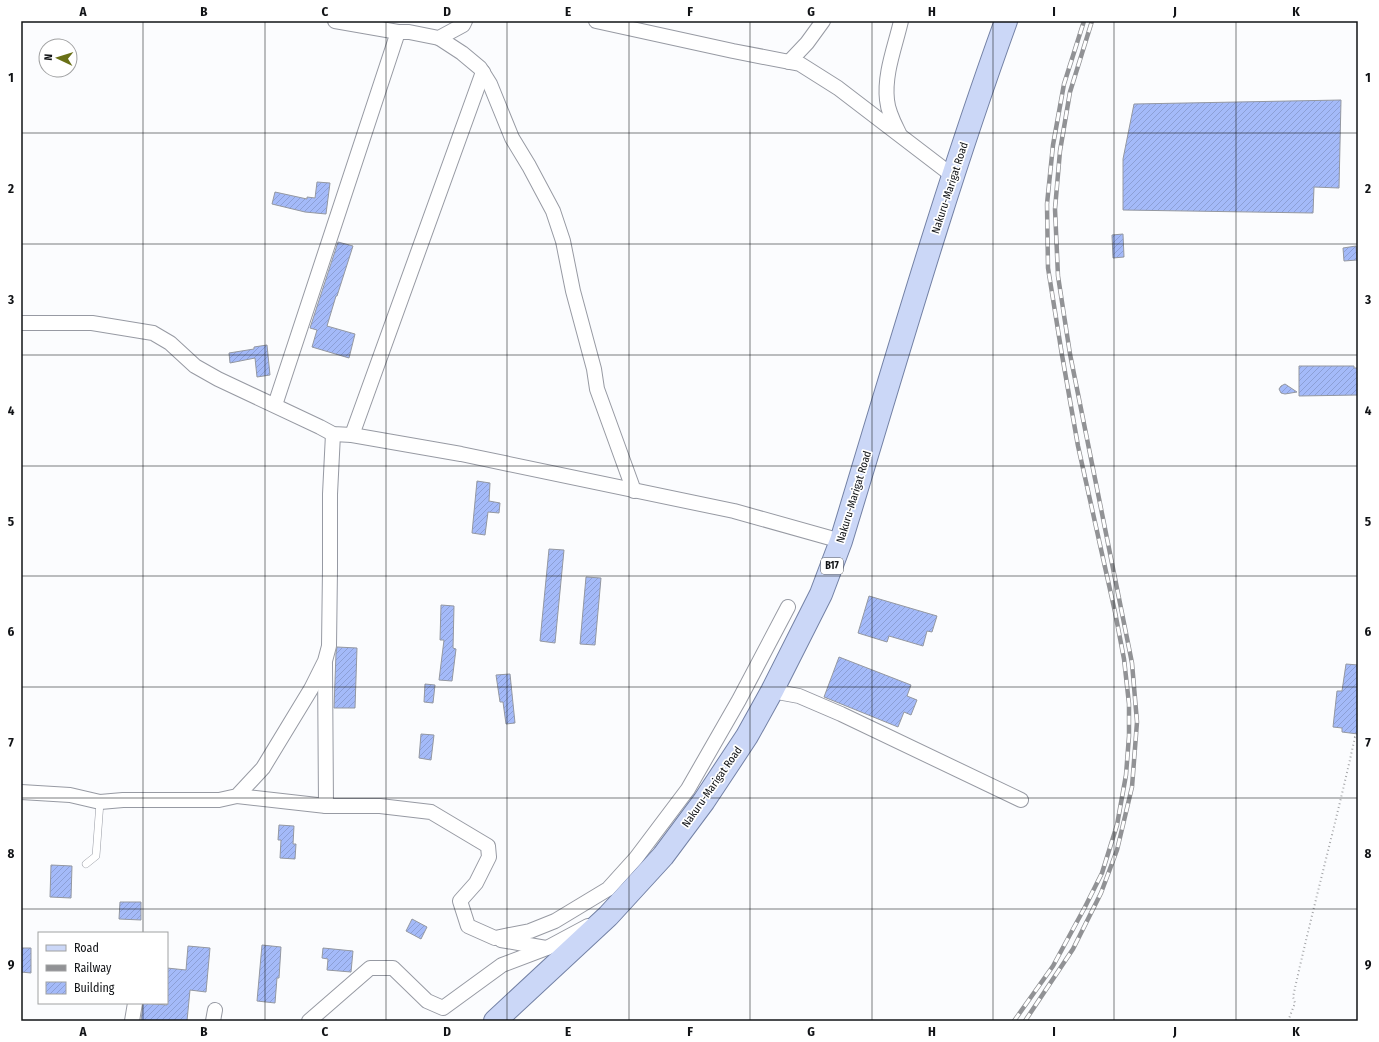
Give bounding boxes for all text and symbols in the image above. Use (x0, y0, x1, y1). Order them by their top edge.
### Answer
text: A (78, 4, 87, 19)
text: B (200, 4, 208, 19)
text: C (322, 4, 329, 19)
text: D (443, 4, 451, 19)
text: E (565, 4, 571, 19)
text: F (687, 4, 693, 19)
text: G (807, 4, 815, 19)
text: H (928, 4, 936, 19)
text: I (1052, 4, 1056, 19)
text: J (1172, 4, 1177, 19)
text: K (1292, 4, 1300, 19)
north arrow (38, 38, 78, 78)
text: N (42, 54, 55, 61)
text: 1 (8, 70, 14, 85)
text: 1 (1365, 70, 1371, 85)
street label: Nakuru-Marigat Road (929, 140, 971, 236)
text: 2 (7, 181, 14, 196)
text: 2 (1364, 181, 1371, 196)
text: 3 (7, 292, 14, 307)
text: 3 (1364, 292, 1371, 307)
text: 4 (8, 403, 15, 418)
text: 4 (1365, 403, 1372, 418)
street label: Nakuru-Marigat Road (834, 449, 874, 545)
text: 5 (8, 514, 14, 529)
text: 5 (1365, 514, 1371, 529)
road number: B17 (821, 558, 843, 574)
text: 6 (8, 624, 15, 639)
text: 6 (1365, 624, 1372, 639)
text: 7 (8, 735, 14, 750)
text: 7 (1365, 735, 1371, 750)
street label: Nakuru-Marigat Road (679, 744, 745, 830)
text: 8 (8, 846, 15, 861)
text: 8 (1365, 846, 1372, 861)
legend (38, 932, 168, 1004)
text: Road (74, 941, 99, 955)
text: 9 (8, 957, 15, 972)
text: 9 (1365, 957, 1372, 972)
text: Railway (74, 961, 112, 975)
text: Building (74, 981, 115, 995)
text: A (78, 1024, 87, 1039)
text: B (200, 1024, 208, 1039)
text: C (322, 1024, 329, 1039)
text: D (443, 1024, 451, 1039)
text: E (565, 1024, 571, 1039)
text: F (687, 1024, 693, 1039)
text: G (807, 1024, 815, 1039)
text: H (928, 1024, 936, 1039)
text: I (1052, 1024, 1056, 1039)
text: J (1172, 1024, 1177, 1039)
text: K (1292, 1024, 1300, 1039)

